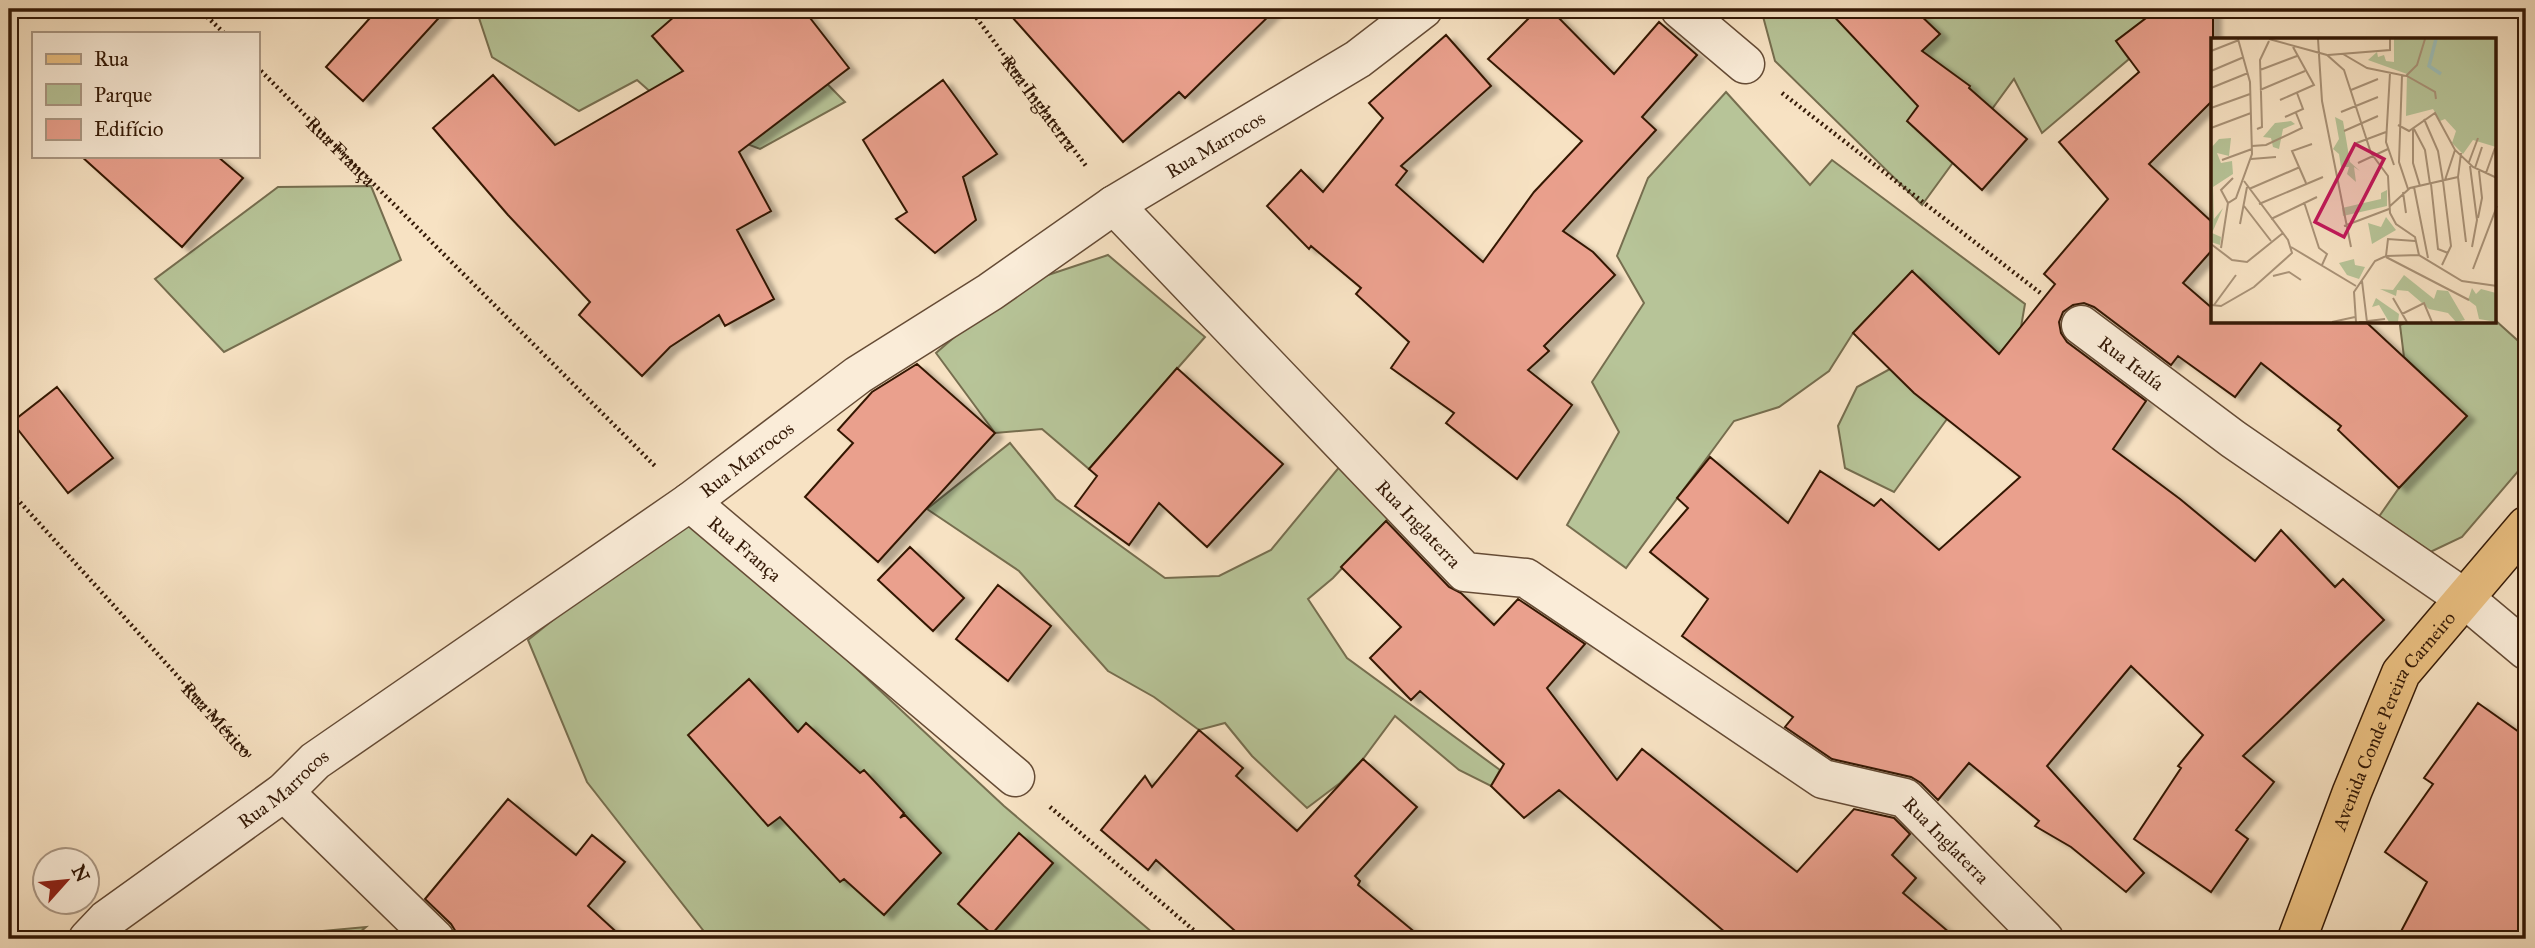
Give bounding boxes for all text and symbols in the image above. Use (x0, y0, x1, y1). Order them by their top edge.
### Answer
legend (32, 32, 259, 158)
inset map (2211, 38, 2496, 324)
text: Rua (94, 46, 129, 72)
street label: Rua Inglaterra (996, 51, 1082, 156)
text: Parque (94, 82, 153, 108)
street label: Rua Marrocos (1162, 106, 1269, 183)
street label: Rua França (301, 112, 381, 192)
text: Edifício (94, 116, 164, 142)
street label: Rua Italía (2094, 331, 2169, 396)
street label: Rua Marrocos (695, 417, 798, 502)
street label: Rua Inglaterra (1371, 475, 1466, 573)
street label: Rua França (703, 511, 787, 587)
street label: Avenida Conde Pereira Carneiro (2327, 607, 2461, 835)
street label: Rua México (177, 677, 257, 763)
street label: Rua Marrocos (234, 744, 333, 833)
street label: Rua Inglaterra (1898, 792, 1995, 889)
north arrow (32, 846, 102, 916)
text: N (67, 861, 95, 886)

